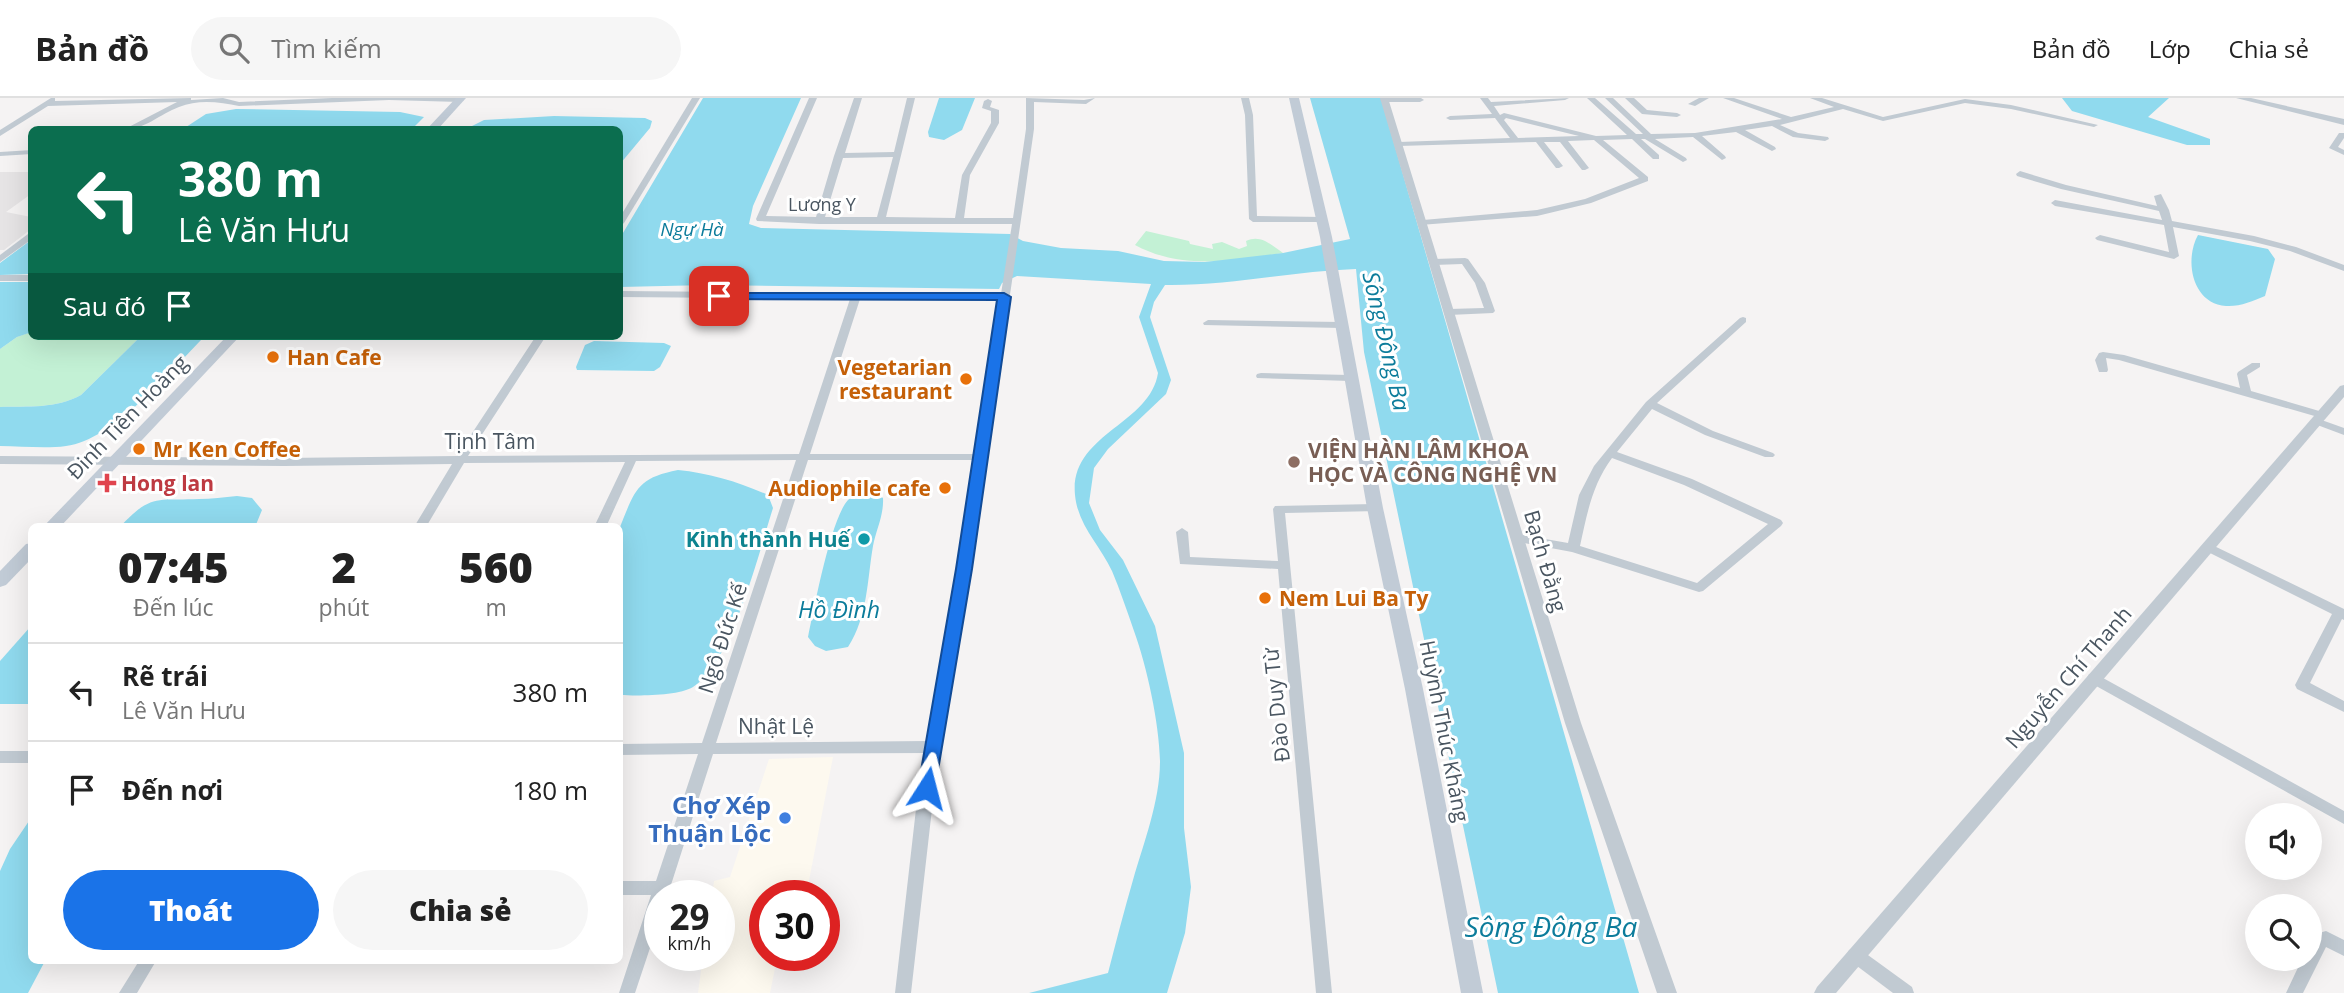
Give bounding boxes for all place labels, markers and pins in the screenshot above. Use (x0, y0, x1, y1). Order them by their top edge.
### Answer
pin (689, 266, 749, 326)
place label: Han Cafe (287, 343, 382, 371)
marker: Han Cafe (265, 349, 281, 365)
place label: Vegetarian restaurant (837, 353, 952, 405)
marker: Vegetarian restaurant (958, 371, 974, 387)
place label: Mr Ken Coffee (153, 435, 301, 463)
place label: VIỆN HÀN LÂM KHOA HỌC VÀ CÔNG NGHỆ VN (1308, 436, 1557, 488)
marker: Mr Ken Coffee (131, 441, 147, 457)
marker: VIỆN HÀN LÂM KHOA HỌC VÀ CÔNG NGHỆ VN (1286, 454, 1302, 470)
place label: Hong lan (121, 469, 214, 497)
place label: Audiophile cafe (768, 474, 931, 502)
marker: Hong lan (99, 475, 115, 491)
marker: Audiophile cafe (937, 480, 953, 496)
place label: Kinh thành Huế (686, 525, 852, 553)
marker: Kinh thành Huế (856, 531, 872, 547)
place label: Nem Lui Ba Ty (1279, 584, 1428, 612)
marker: Nem Lui Ba Ty (1257, 590, 1273, 606)
place label: Chợ Xép Thuận Lộc (648, 788, 771, 849)
marker: Chợ Xép Thuận Lộc (777, 810, 793, 826)

